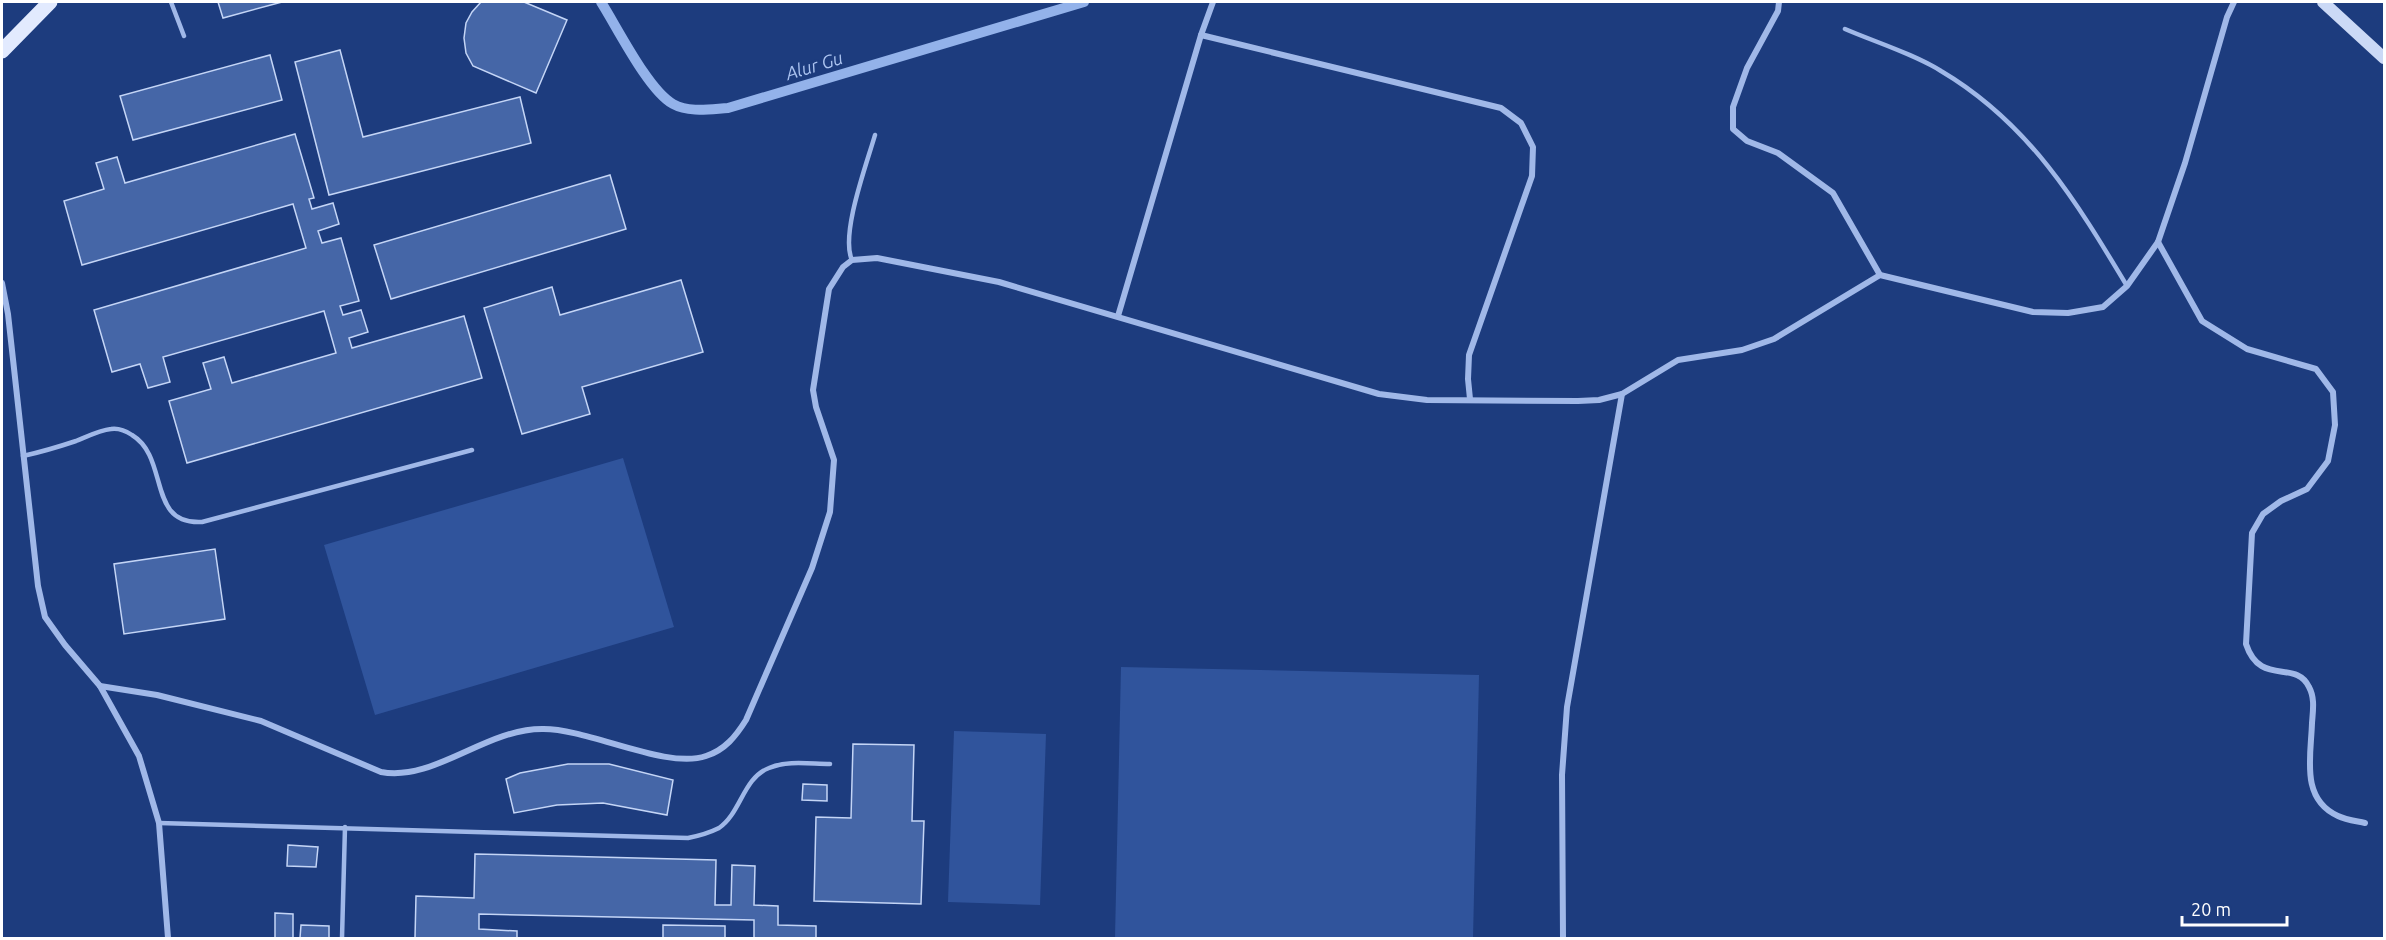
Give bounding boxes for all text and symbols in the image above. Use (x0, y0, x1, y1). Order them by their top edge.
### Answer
water label: Alur Gu (782, 47, 845, 83)
scale bar (2182, 889, 2287, 927)
text: 20 m (2191, 899, 2231, 919)

